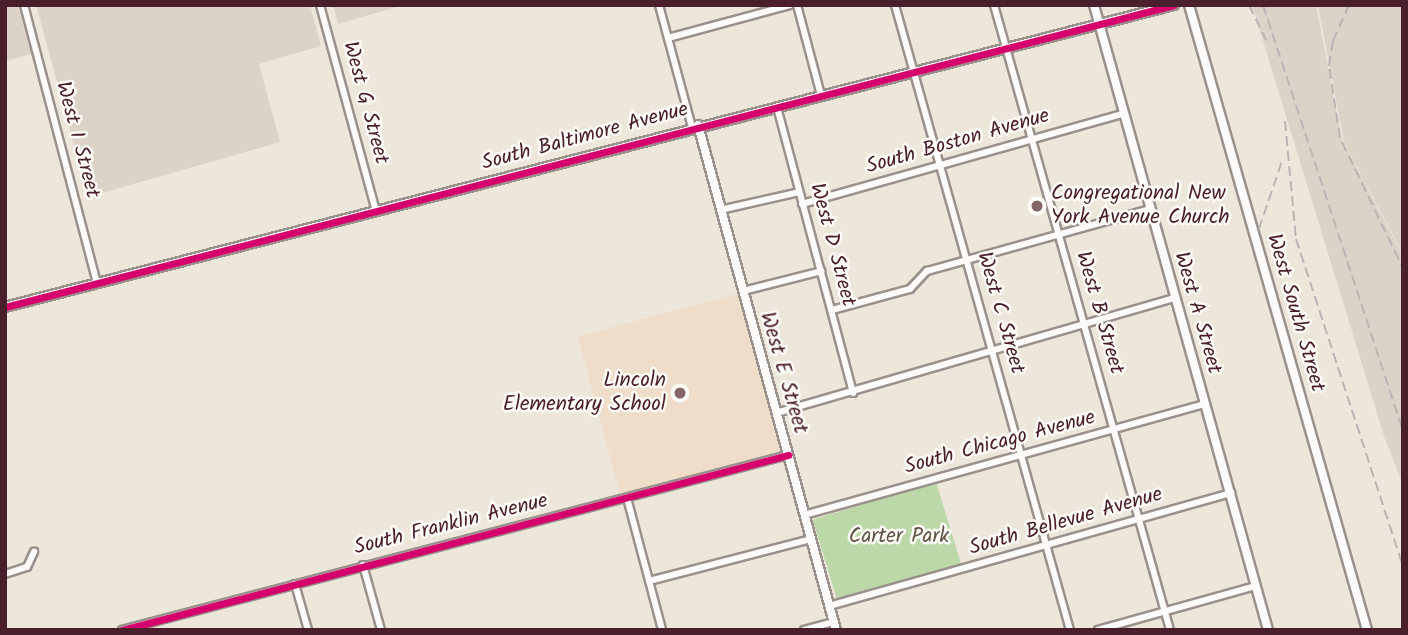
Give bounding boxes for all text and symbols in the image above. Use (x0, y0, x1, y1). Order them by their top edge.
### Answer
street label: West G Street (337, 39, 393, 167)
street label: West I Street (49, 79, 105, 201)
street label: South Baltimore Avenue (479, 97, 691, 177)
street label: South Boston Avenue (863, 104, 1053, 180)
street label: West D Street (803, 181, 861, 309)
place label: Congregational New York Avenue Church (1051, 181, 1230, 231)
marker: Congregational New York Avenue Church (1029, 198, 1045, 214)
street label: West South Street (1260, 231, 1330, 395)
street label: West C Street (971, 249, 1029, 377)
street label: West B Street (1069, 249, 1129, 377)
street label: West A Street (1168, 249, 1226, 377)
street label: West E Street (754, 309, 812, 437)
place label: Lincoln Elementary School (503, 368, 666, 418)
marker: Lincoln Elementary School (672, 385, 688, 401)
street label: South Chicago Avenue (902, 405, 1098, 481)
street label: South Bellevue Avenue (966, 482, 1166, 562)
street label: South Franklin Avenue (351, 489, 551, 561)
park label: Carter Park (849, 524, 949, 550)

